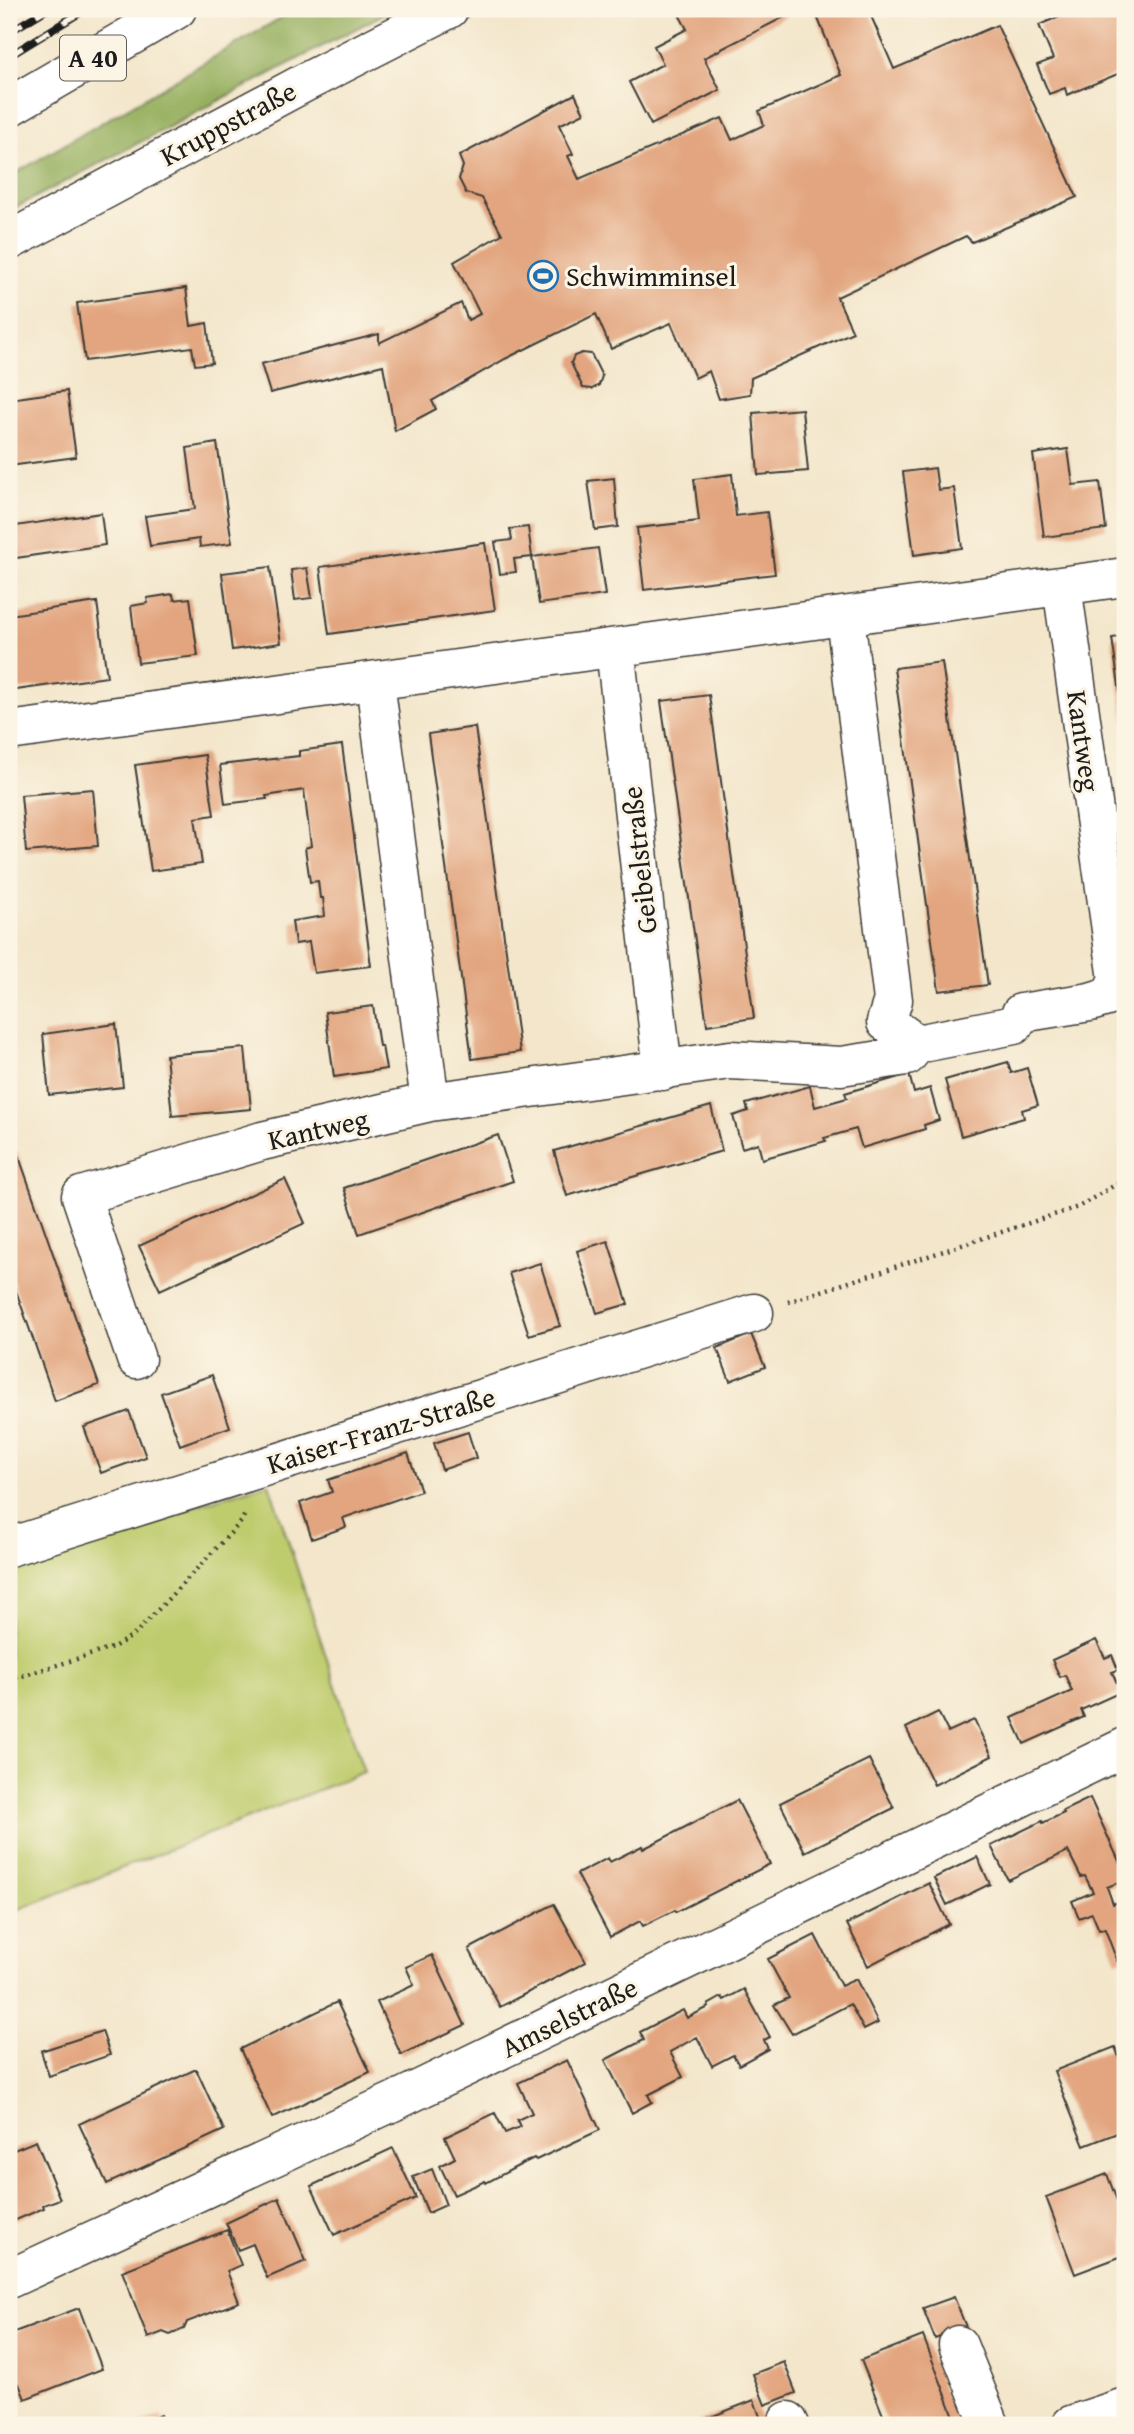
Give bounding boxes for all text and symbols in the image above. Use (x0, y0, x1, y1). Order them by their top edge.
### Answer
road number: A 40 (60, 36, 126, 80)
street label: Kruppstraße (153, 70, 303, 176)
place label: Schwimminsel (566, 255, 737, 296)
sports icon: Schwimminsel (526, 259, 560, 293)
street label: Kantweg (1057, 688, 1112, 794)
street label: Geibelstraße (610, 784, 667, 936)
street label: Kantweg (264, 1097, 372, 1160)
street label: Kaiser-Franz-Straße (262, 1375, 500, 1484)
street label: Amselstraße (494, 1966, 644, 2067)

